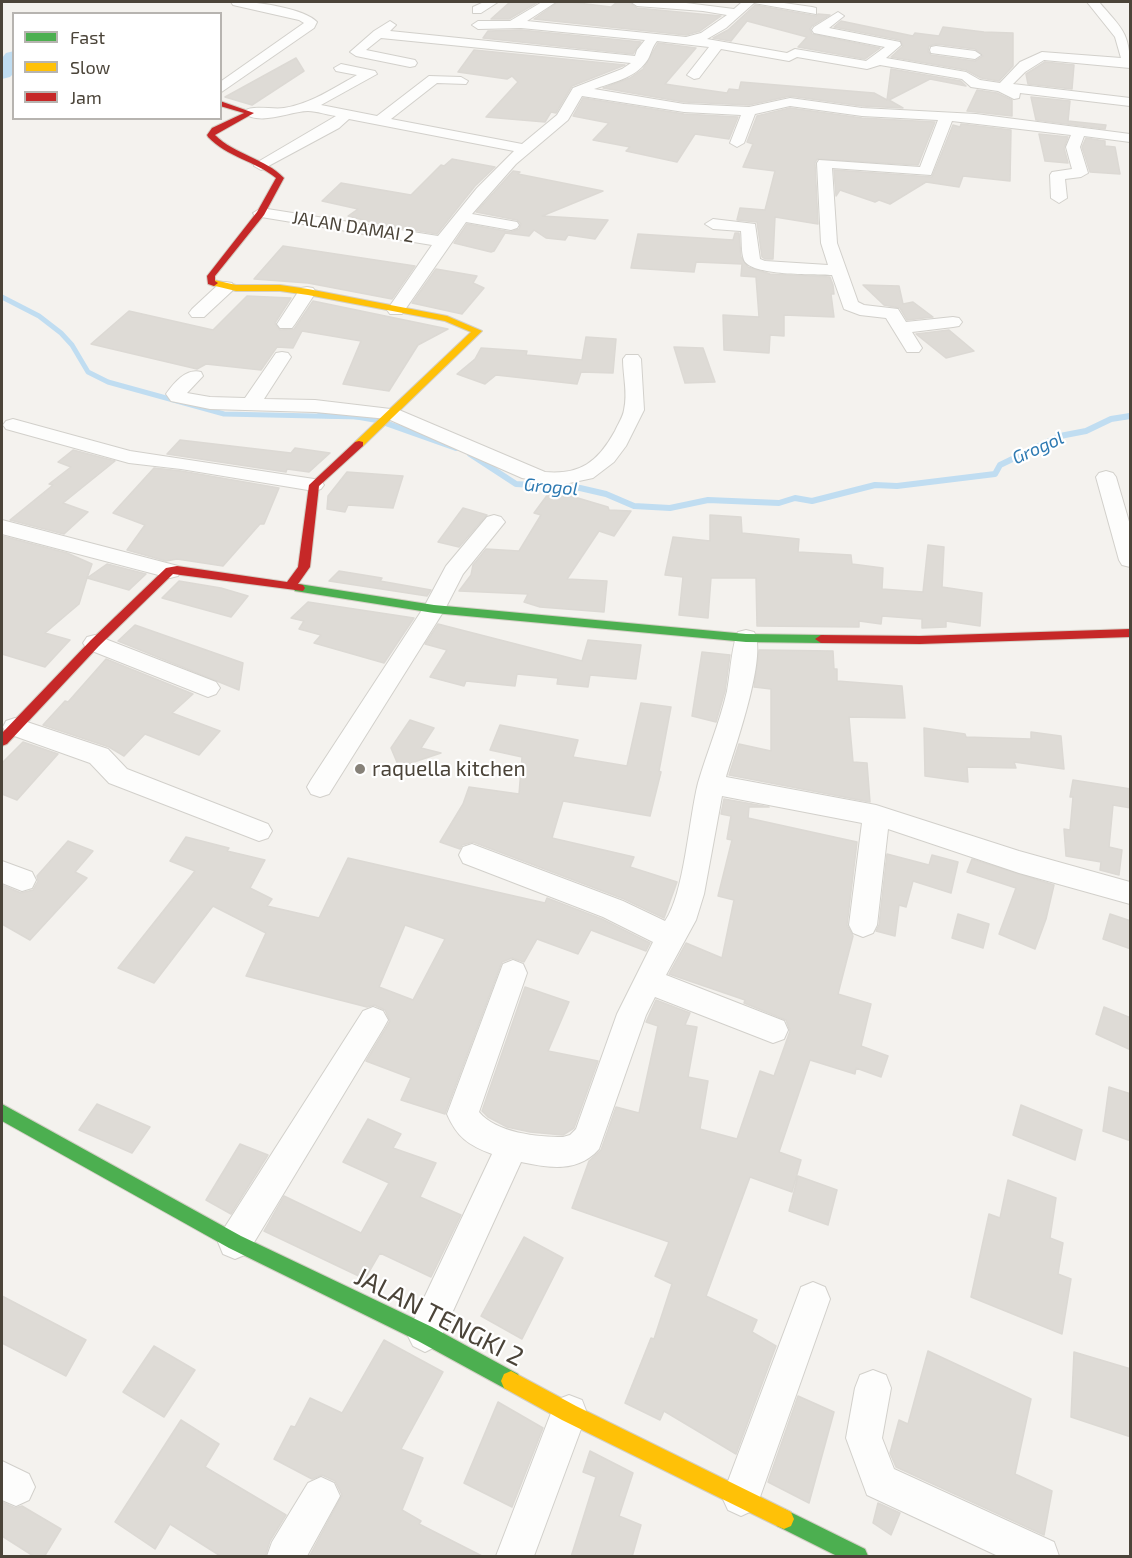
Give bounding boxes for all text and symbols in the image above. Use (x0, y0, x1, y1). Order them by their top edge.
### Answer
legend (12, 12, 222, 120)
text: Fast (70, 26, 105, 48)
text: Slow (70, 56, 110, 78)
text: Jam (70, 86, 102, 108)
street label: JALAN DAMAI 2 (290, 207, 416, 247)
water label: Grogol (1009, 427, 1067, 469)
water label: Grogol (523, 474, 579, 500)
place label: raquella kitchen (372, 756, 526, 782)
marker: raquella kitchen (353, 762, 367, 776)
street label: JALAN TENGKI 2 (349, 1261, 529, 1373)

